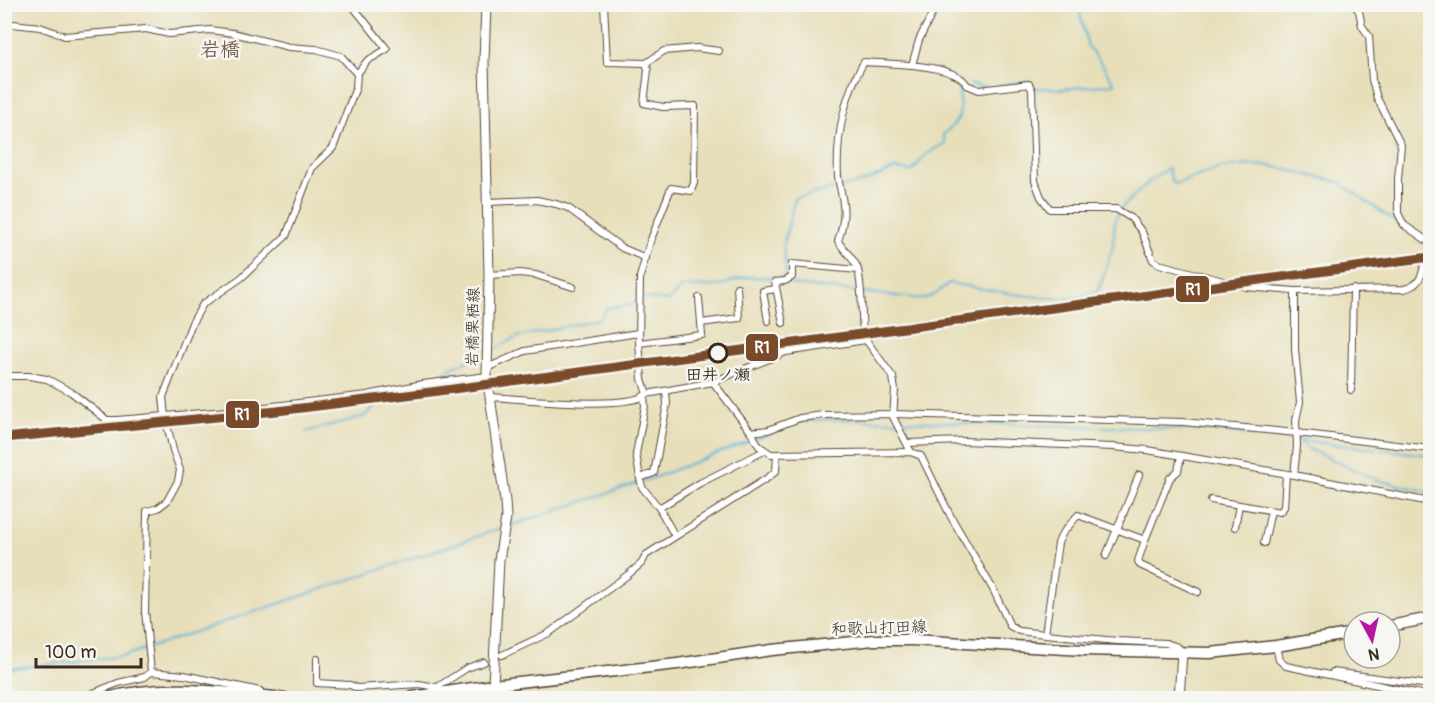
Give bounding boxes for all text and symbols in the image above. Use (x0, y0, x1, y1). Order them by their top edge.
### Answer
district label: 岩橋 (200, 37, 240, 62)
line badge: R1 (1175, 275, 1210, 303)
text: R1 (1185, 280, 1201, 300)
street label: 岩橋栗栖線 (462, 287, 484, 367)
line badge: R1 (745, 333, 779, 362)
text: R1 (754, 338, 770, 358)
marker: 田井ノ瀬 (708, 343, 728, 363)
place label: 田井ノ瀬 (686, 365, 750, 385)
line badge: R1 (225, 400, 260, 429)
text: R1 (234, 405, 250, 425)
north arrow (1342, 610, 1402, 670)
street label: 和歌山打田線 (831, 616, 927, 640)
scale bar (36, 631, 141, 669)
text: 100 m (45, 641, 97, 664)
text: N (1367, 643, 1381, 665)

